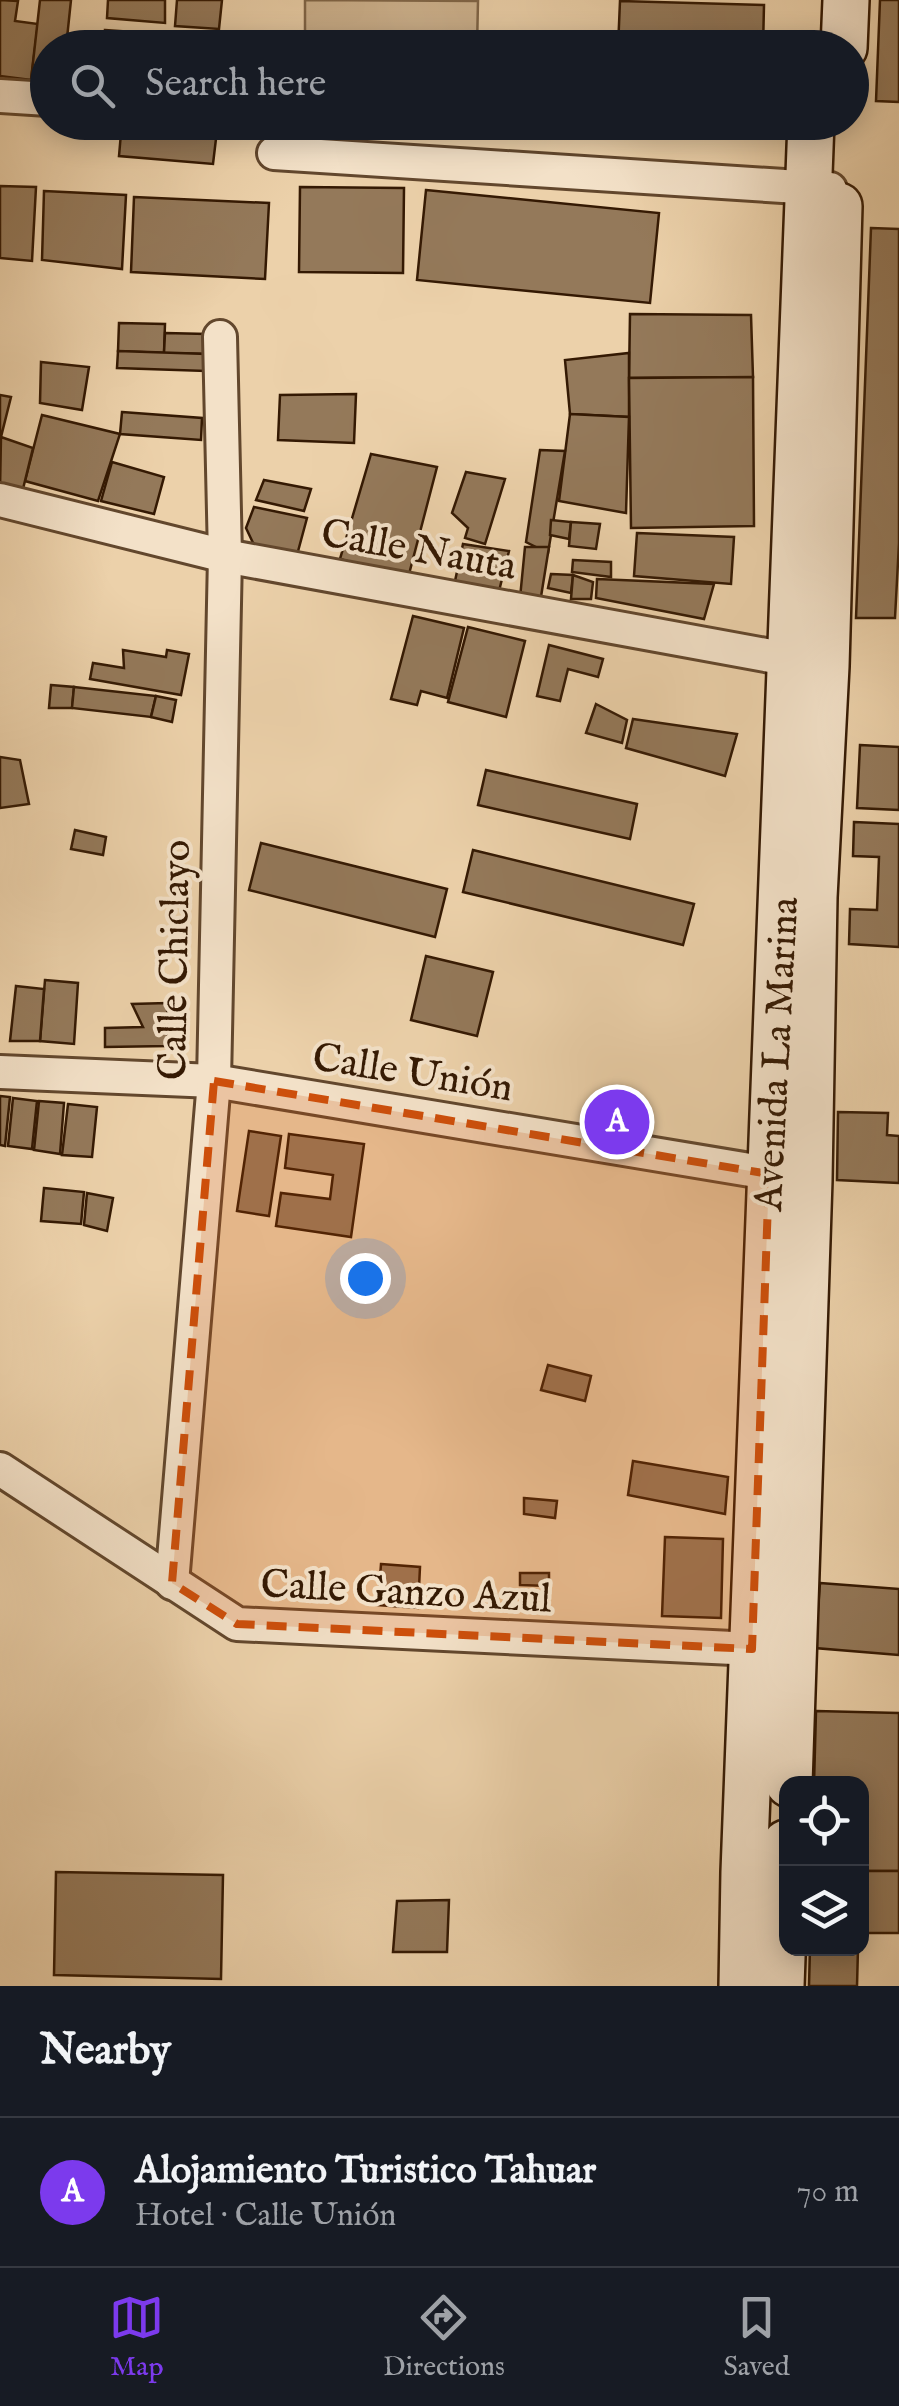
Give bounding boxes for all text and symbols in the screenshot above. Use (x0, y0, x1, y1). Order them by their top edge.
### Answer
search box (30, 30, 869, 140)
icon: search (65, 58, 120, 113)
text: Search here (145, 61, 326, 109)
street label: Calle Nauta (317, 509, 521, 594)
street label: Calle Chiclayo (149, 839, 204, 1081)
street label: Avenida La Marina (745, 895, 812, 1214)
street label: Calle Unión (309, 1033, 516, 1115)
pin: A (584, 1084, 650, 1160)
your location (340, 1253, 391, 1304)
street label: Calle Ganzo Azul (259, 1560, 553, 1627)
map controls (779, 1776, 869, 1956)
button: locate (779, 1776, 869, 1866)
button: layers (779, 1866, 869, 1956)
text: Nearby (40, 2025, 171, 2078)
text: Alojamiento Turistico Tahuar (135, 2148, 596, 2196)
text: A (62, 2172, 83, 2213)
text: 70 m (797, 2172, 859, 2213)
text: Hotel · Calle Unión (135, 2196, 396, 2237)
tab: Map (109, 2290, 164, 2385)
tab: Directions (383, 2290, 505, 2385)
tab: Saved (723, 2290, 790, 2385)

